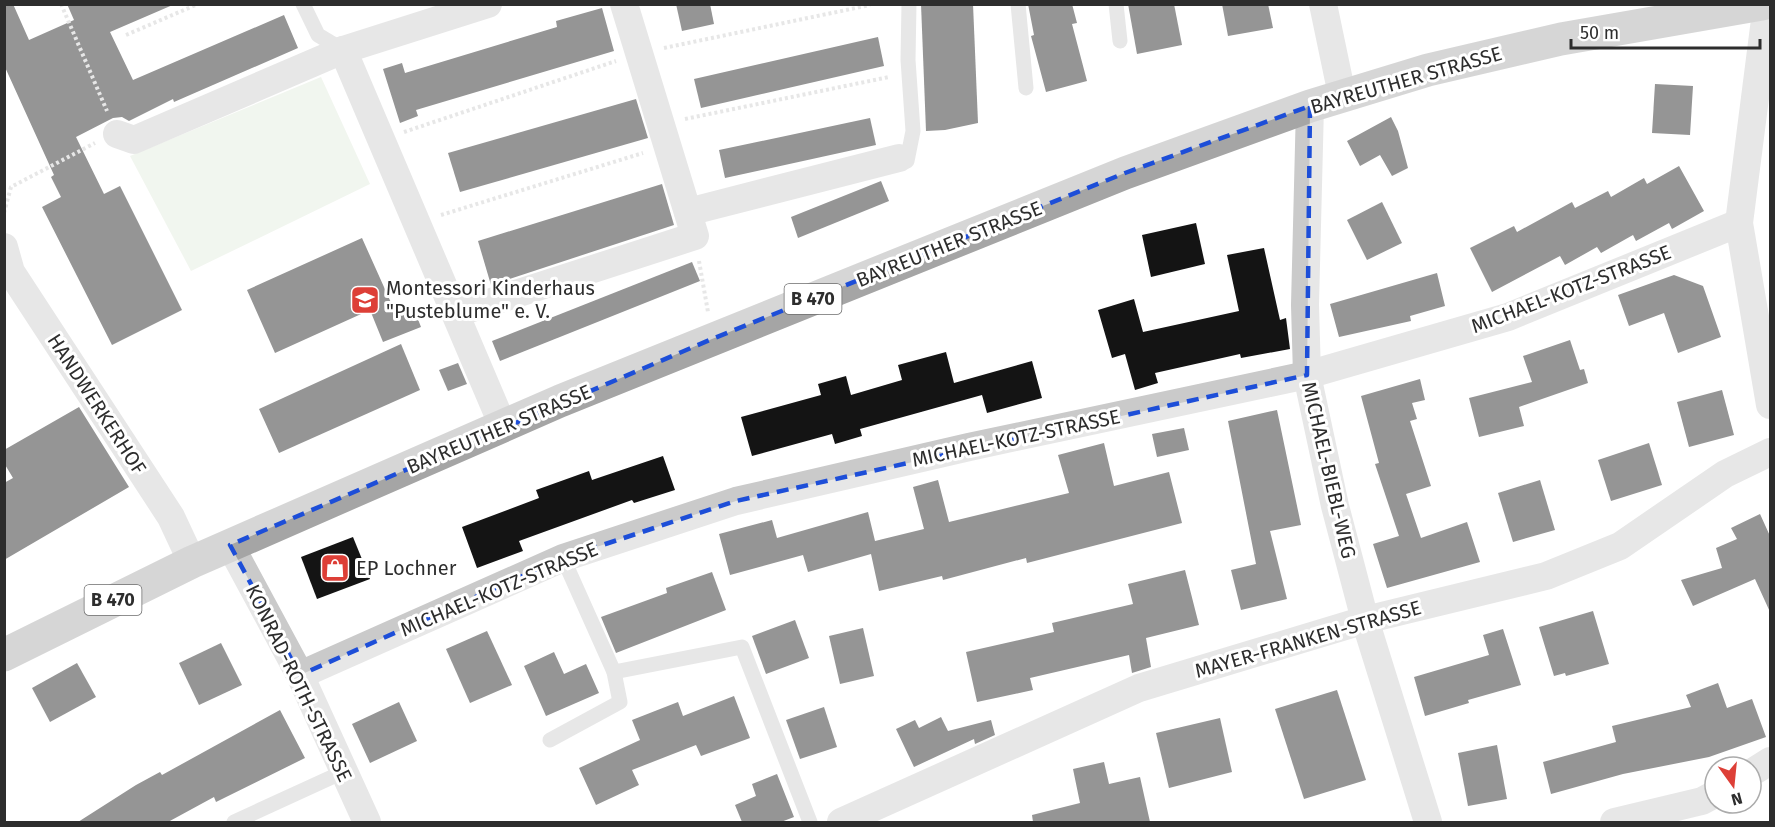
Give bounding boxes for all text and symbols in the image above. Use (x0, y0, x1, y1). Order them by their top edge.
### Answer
scale bar (1571, 12, 1760, 50)
text: 50 m (1580, 22, 1619, 44)
street label: BAYREUTHER STRASSE (1307, 41, 1505, 119)
street label: BAYREUTHER STRASSE (853, 196, 1045, 292)
street label: MICHAEL-KOTZ-STRASSE (1468, 240, 1674, 338)
place label: Montessori Kinderhaus "Pusteblume" e. V. (386, 276, 595, 323)
school or university icon: Montessori Kinderhaus "Pusteblume" e. V. (349, 284, 381, 316)
road number: B 470 (784, 284, 842, 314)
street label: HANDWERKERHOF (43, 329, 151, 479)
street label: BAYREUTHER STRASSE (403, 379, 595, 479)
street label: MICHAEL-BIEBL-WEG (1297, 379, 1361, 561)
street label: MICHAEL-KOTZ-STRASSE (910, 404, 1122, 472)
street label: MICHAEL-KOTZ-STRASSE (397, 536, 601, 642)
shop icon: EP Lochner (319, 552, 351, 584)
place label: EP Lochner (356, 556, 457, 580)
street label: KONRAD-ROTH-STRASSE (241, 580, 357, 786)
road number: B 470 (84, 585, 142, 615)
street label: MAYER-FRANKEN-STRASSE (1192, 595, 1424, 683)
north arrow (1703, 755, 1763, 815)
text: N (1729, 788, 1744, 810)

